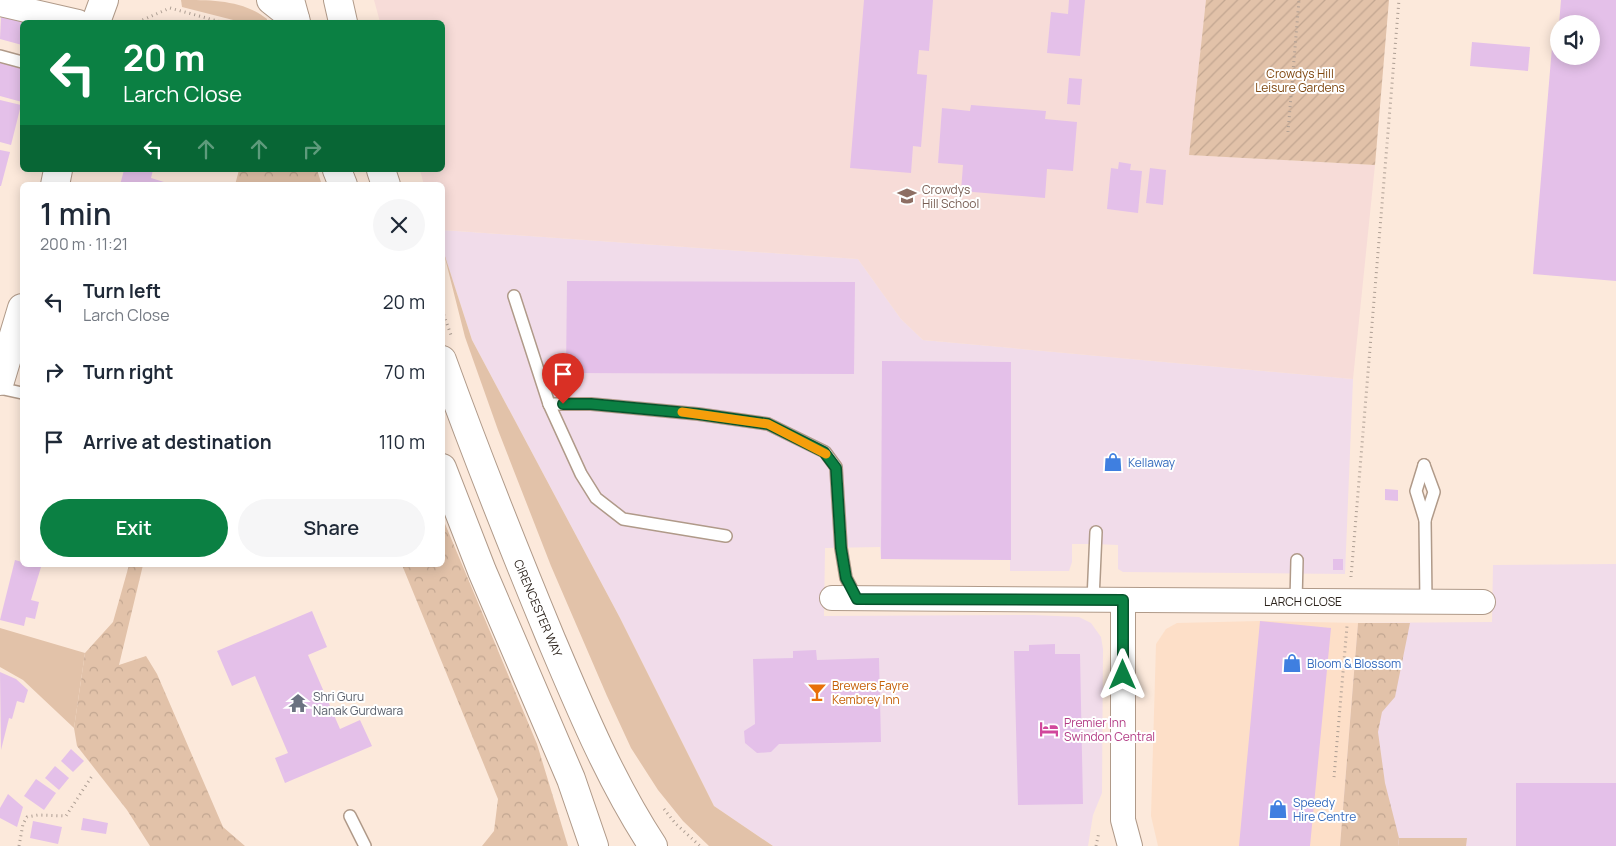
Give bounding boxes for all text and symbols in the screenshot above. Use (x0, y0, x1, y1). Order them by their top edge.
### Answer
map controls (1550, 15, 1600, 65)
button: sound (1550, 15, 1600, 65)
text: 20 m (123, 34, 205, 82)
icon: left (40, 40, 105, 105)
park label: Crowdys Hill Leisure Gardens (1255, 65, 1345, 96)
text: Larch Close (123, 79, 242, 109)
icon: left (139, 135, 167, 163)
icon: ahead (192, 135, 220, 163)
icon: ahead (245, 135, 273, 163)
icon: right (298, 135, 326, 163)
place label: Crowdys Hill School (922, 181, 979, 212)
school or university icon: Crowdys Hill School (896, 185, 918, 207)
text: 1 min (40, 193, 112, 234)
button: close (373, 199, 425, 251)
text: 200 m · 11:21 (40, 233, 128, 255)
text: Turn left (83, 278, 161, 304)
icon: left (40, 288, 68, 316)
text: 20 m (383, 289, 425, 315)
text: Larch Close (83, 304, 170, 326)
pin (542, 353, 584, 404)
icon: right (40, 358, 68, 386)
text: Turn right (83, 359, 173, 385)
text: 70 m (384, 359, 425, 385)
icon: arrive (549, 360, 577, 388)
icon: arrive (40, 428, 68, 456)
text: Arrive at destination (83, 429, 272, 455)
text: 110 m (379, 429, 425, 455)
shop icon: Kellaway (1102, 451, 1124, 473)
place label: Kellaway (1128, 454, 1176, 471)
button: Exit (40, 499, 228, 557)
button: Share (238, 499, 425, 557)
street label: CIRENCESTER WAY (510, 557, 566, 660)
street label: LARCH CLOSE (1264, 593, 1342, 610)
position arrow (1096, 648, 1148, 700)
shop icon: Bloom & Blossom (1281, 652, 1303, 674)
place label: Bloom & Blossom (1307, 655, 1401, 672)
place label: Brewers Fayre Kembrey Inn (832, 677, 909, 708)
bar icon: Brewers Fayre Kembrey Inn (806, 681, 828, 703)
place label: Shri Guru Nanak Gurdwara (313, 688, 403, 719)
temple icon: Shri Guru Nanak Gurdwara (287, 692, 309, 714)
place label: Premier Inn Swindon Central (1064, 714, 1155, 745)
hotel icon: Premier Inn Swindon Central (1038, 718, 1060, 740)
place label: Speedy Hire Centre (1293, 794, 1356, 825)
shop icon: Speedy Hire Centre (1267, 798, 1289, 820)

